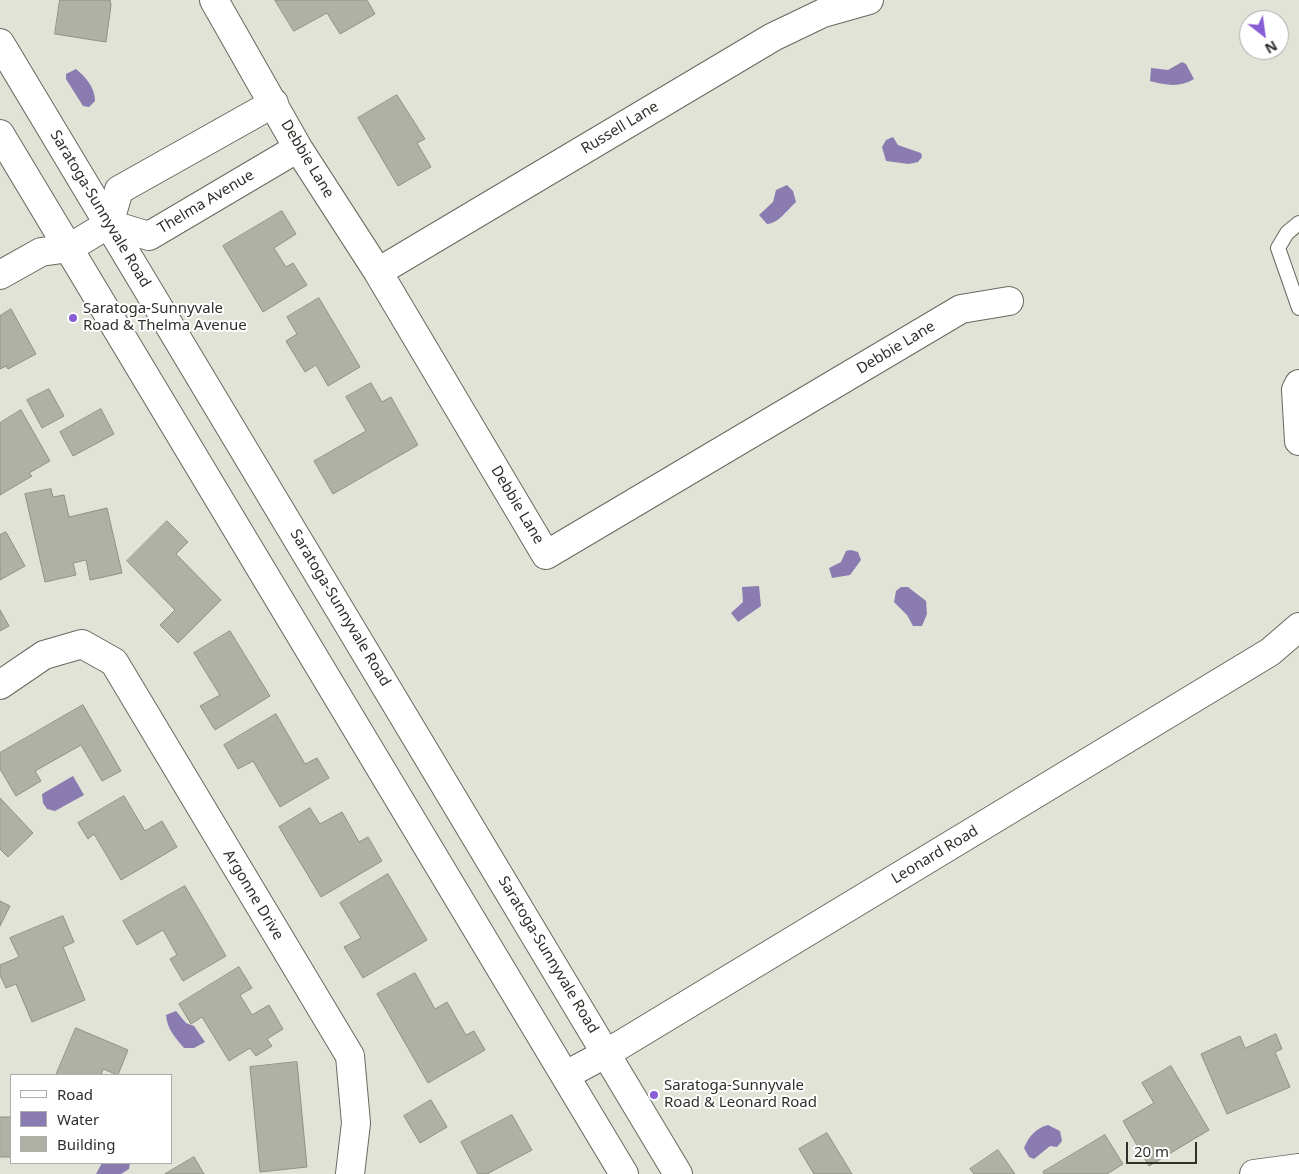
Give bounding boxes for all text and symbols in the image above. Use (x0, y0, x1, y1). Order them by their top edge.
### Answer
north arrow (1239, 10, 1289, 60)
text: N (1262, 36, 1281, 59)
street label: Russell Lane (578, 98, 662, 158)
street label: Debbie Lane (277, 117, 337, 201)
street label: Saratoga-Sunnyvale Road (46, 127, 154, 291)
street label: Thelma Avenue (155, 166, 257, 238)
place label: Saratoga-Sunnyvale Road & Thelma Avenue (83, 300, 247, 335)
marker: Saratoga-Sunnyvale Road & Thelma Avenue (67, 312, 79, 324)
street label: Debbie Lane (854, 318, 938, 378)
street label: Debbie Lane (487, 463, 547, 547)
street label: Saratoga-Sunnyvale Road (286, 526, 394, 690)
street label: Leonard Road (888, 822, 982, 888)
street label: Argonne Drive (219, 847, 287, 943)
street label: Saratoga-Sunnyvale Road (494, 873, 602, 1037)
legend (10, 1074, 172, 1164)
place label: Saratoga-Sunnyvale Road & Leonard Road (664, 1077, 817, 1112)
text: Road (57, 1084, 93, 1104)
marker: Saratoga-Sunnyvale Road & Leonard Road (648, 1089, 660, 1101)
text: Water (57, 1109, 99, 1129)
scale bar (1129, 1132, 1200, 1164)
text: Building (57, 1134, 115, 1154)
text: 20 m (1134, 1141, 1169, 1161)

